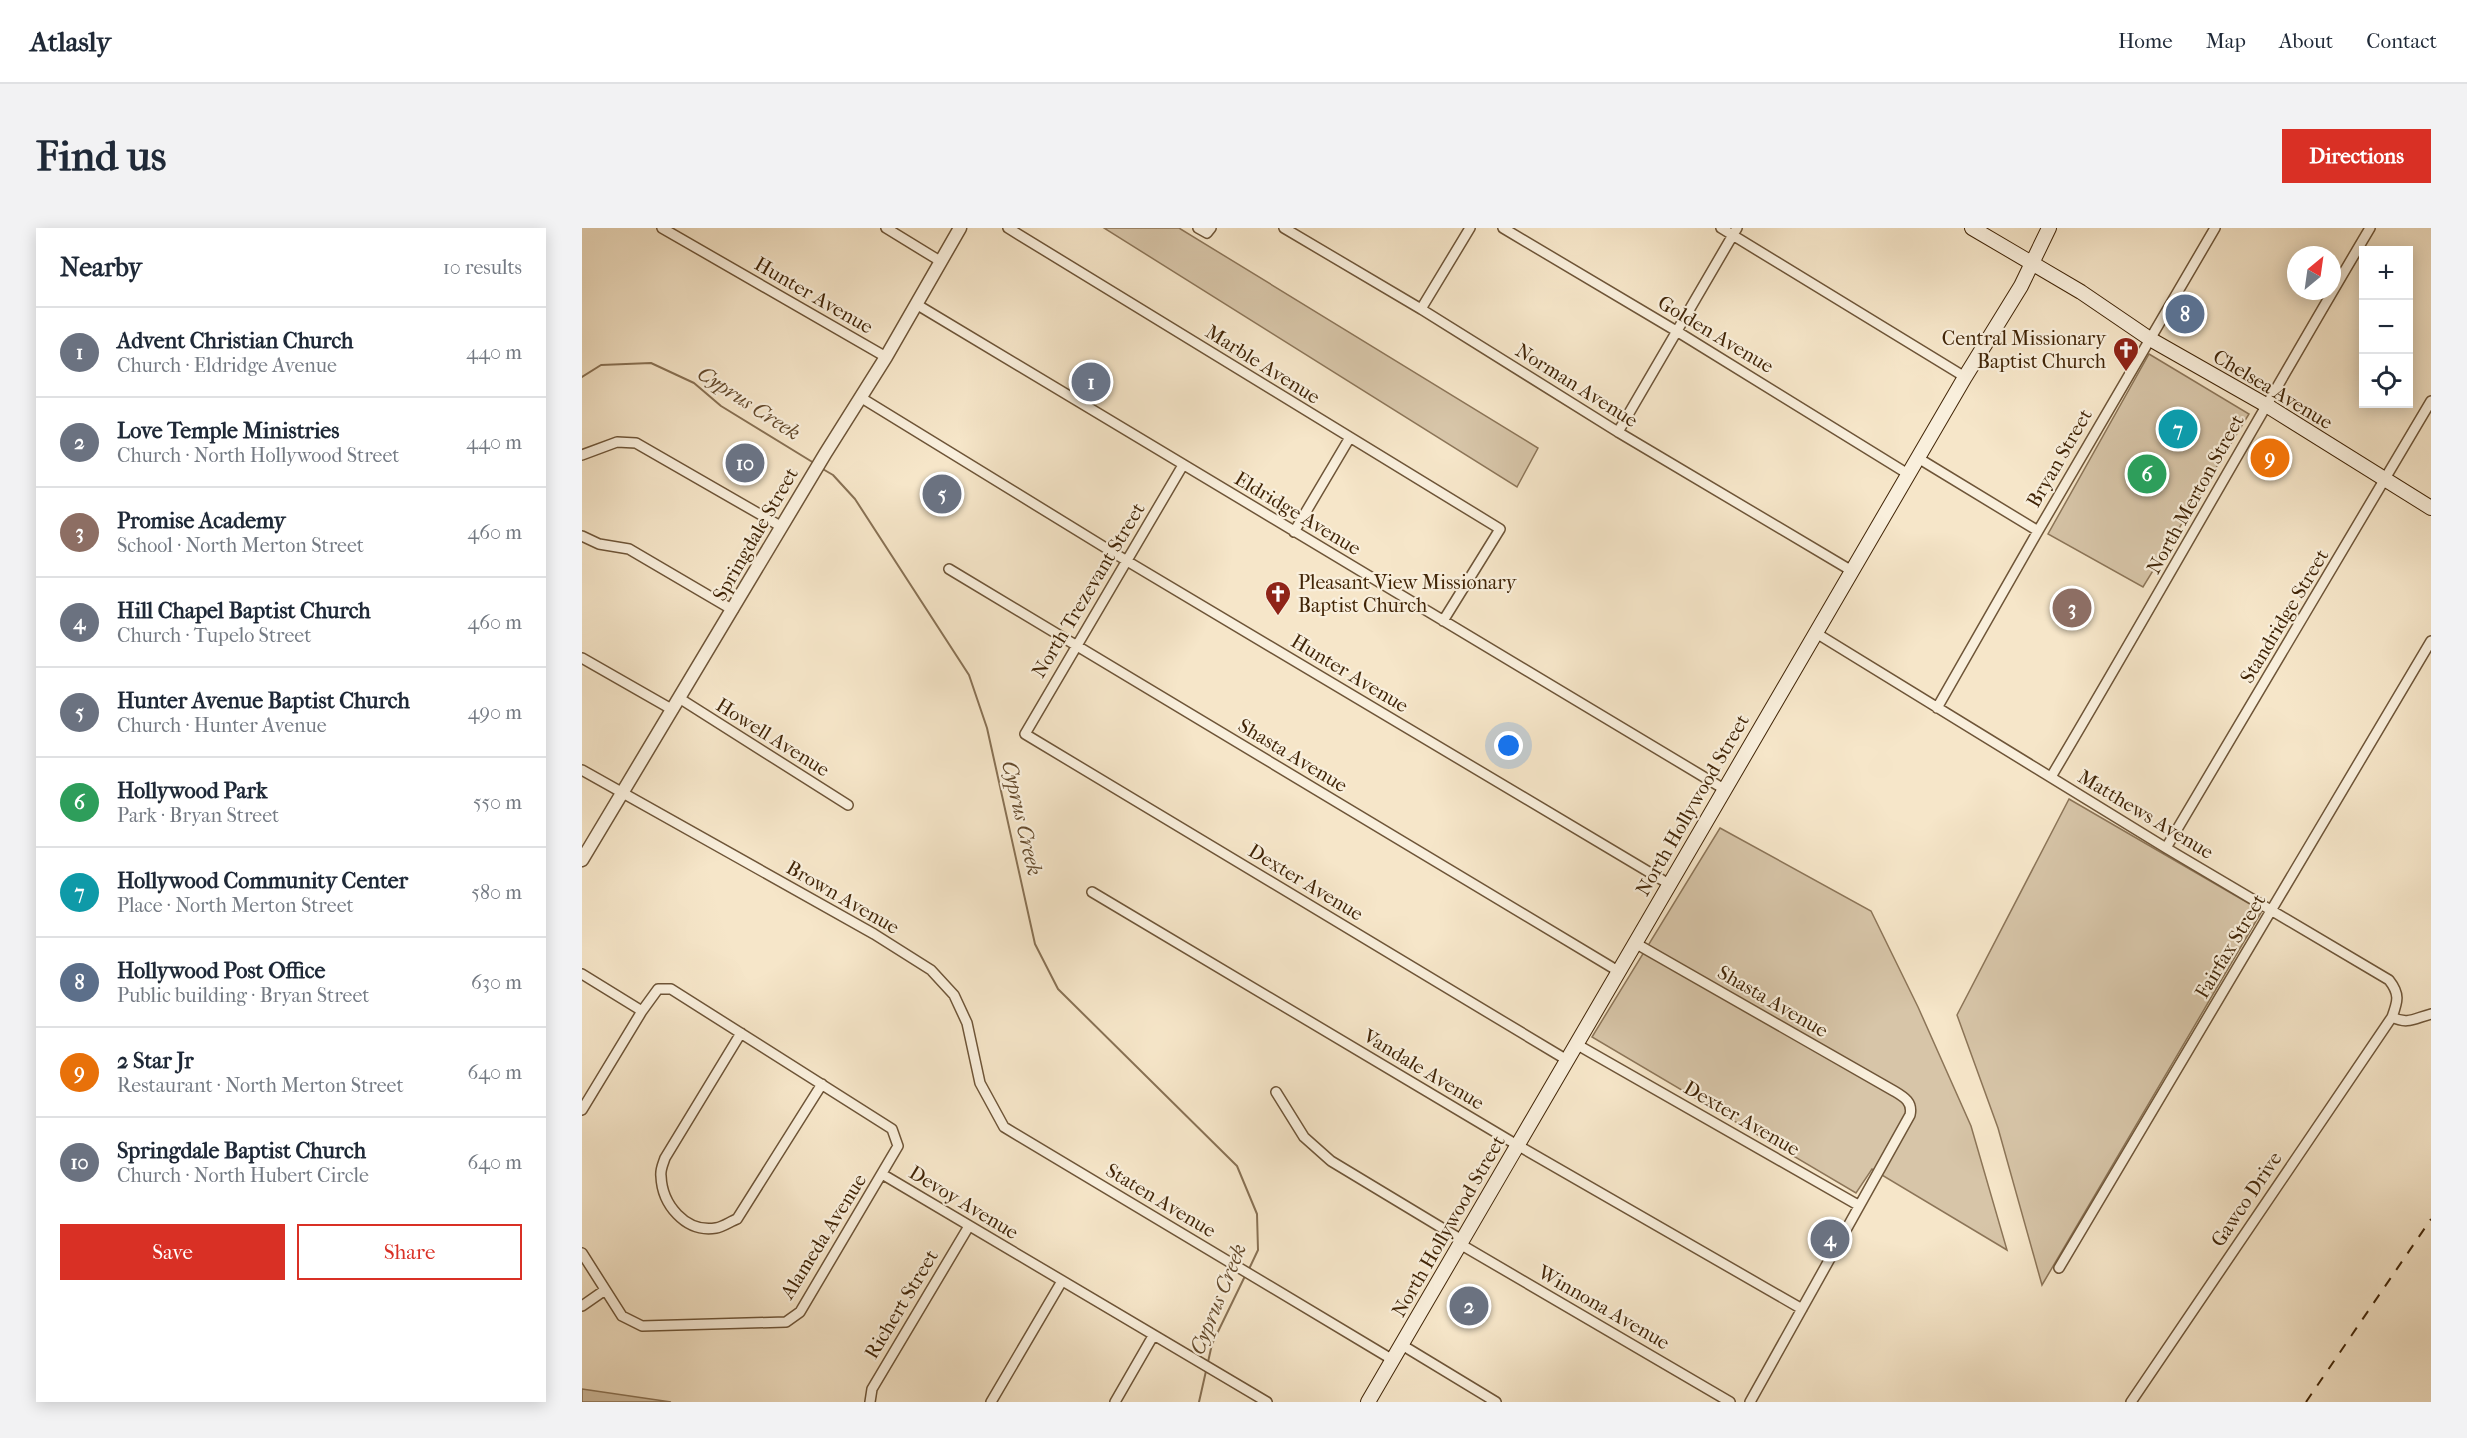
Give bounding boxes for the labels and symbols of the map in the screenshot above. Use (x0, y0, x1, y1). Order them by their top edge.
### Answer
north arrow (2287, 246, 2341, 300)
street label: Hunter Avenue (751, 252, 877, 339)
street label: Golden Avenue (1654, 291, 1778, 378)
pin: 8 (2166, 292, 2204, 337)
street label: Marble Avenue (1201, 320, 1324, 409)
place label: Central Missionary Baptist Church (1942, 327, 2107, 373)
church icon: Central Missionary Baptist Church (2111, 335, 2141, 373)
street label: Norman Avenue (1511, 339, 1642, 432)
street label: Chelsea Avenue (2209, 345, 2337, 434)
pin: 1 (1072, 360, 1110, 404)
water label: Cyprus Creek (693, 361, 805, 445)
street label: Bryan Street (2022, 405, 2097, 512)
pin: 7 (2158, 406, 2198, 452)
street label: North Merton Street (2142, 411, 2249, 578)
pin: 9 (2250, 436, 2290, 480)
pin: 10 (726, 440, 764, 486)
pin: 6 (2128, 452, 2166, 496)
street label: Springdale Street (708, 463, 803, 605)
street label: Eldridge Avenue (1230, 467, 1365, 560)
pin: 5 (922, 472, 962, 516)
street label: North Trezevant Street (1027, 499, 1150, 682)
street label: Standridge Street (2235, 545, 2333, 687)
place label: Pleasant View Missionary Baptist Church (1298, 571, 1518, 617)
church icon: Pleasant View Missionary Baptist Church (1263, 579, 1293, 617)
pin: 3 (2052, 586, 2092, 631)
street label: Hunter Avenue (1287, 629, 1413, 718)
street label: Howell Avenue (712, 693, 834, 782)
street label: North Hollywood Street (1631, 710, 1754, 900)
street label: Shasta Avenue (1234, 714, 1352, 797)
your location (1494, 731, 1523, 760)
water label: Cyprus Creek (997, 758, 1047, 878)
street label: Matthews Avenue (2074, 765, 2218, 864)
street label: Dexter Avenue (1244, 839, 1367, 926)
street label: Brown Avenue (782, 856, 903, 939)
street label: Fairfax Street (2190, 890, 2271, 1003)
street label: Shasta Avenue (1714, 961, 1832, 1042)
street label: Vandale Avenue (1358, 1024, 1488, 1115)
street label: Dexter Avenue (1680, 1076, 1804, 1161)
street label: North Hollywood Street (1387, 1131, 1510, 1321)
street label: Gawco Drive (2206, 1147, 2287, 1251)
street label: Staten Avenue (1102, 1159, 1220, 1242)
street label: Devoy Avenue (905, 1161, 1023, 1244)
street label: Alameda Avenue (775, 1169, 871, 1304)
pin: 4 (1810, 1216, 1850, 1262)
water label: Cyprus Creek (1185, 1240, 1251, 1358)
street label: Richert Street (860, 1246, 943, 1363)
street label: Winnona Avenue (1533, 1260, 1674, 1355)
pin: 2 (1450, 1284, 1488, 1328)

